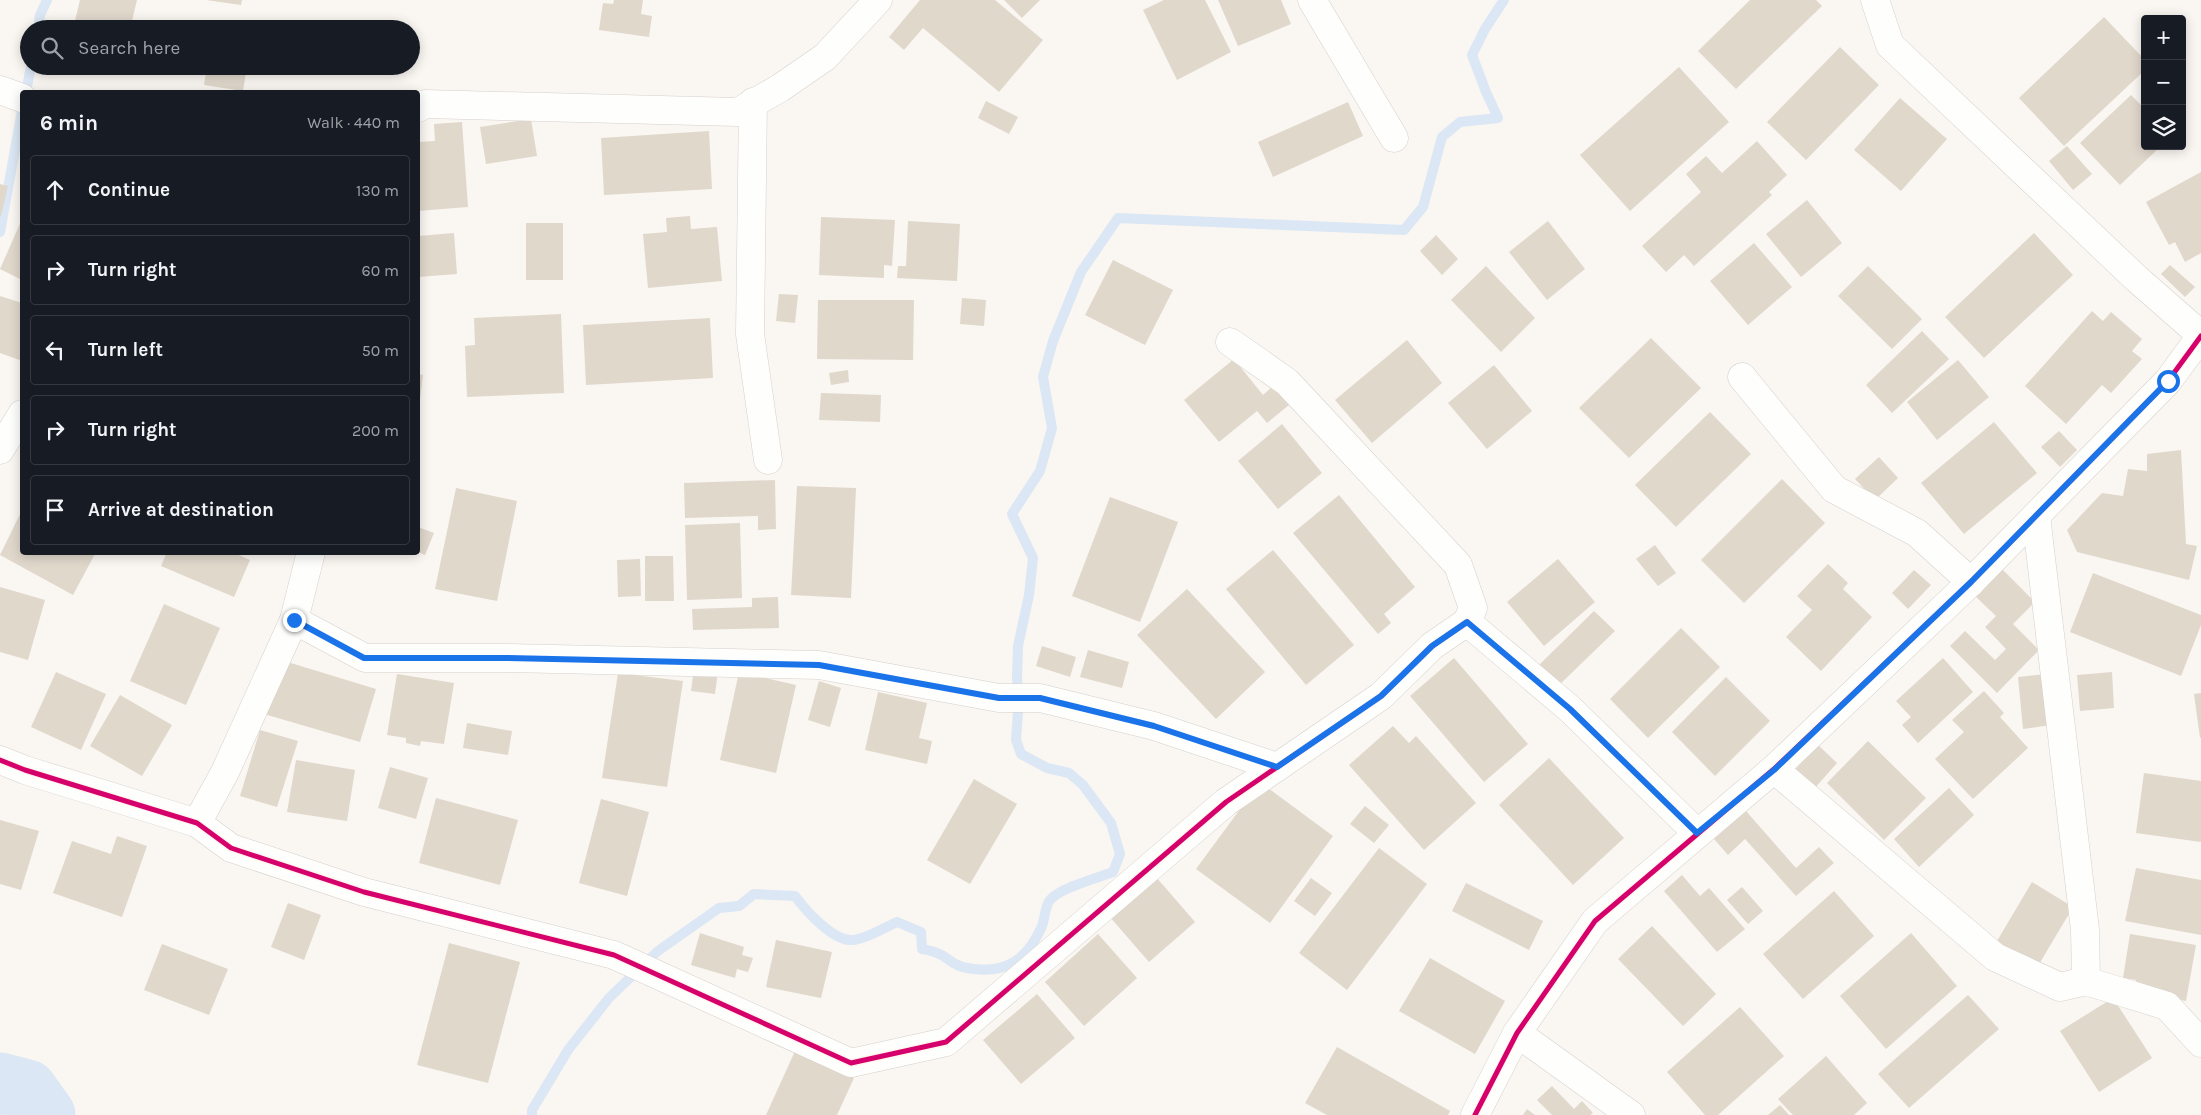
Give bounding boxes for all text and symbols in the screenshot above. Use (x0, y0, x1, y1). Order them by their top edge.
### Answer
map controls (2141, 15, 2186, 150)
button: + (2141, 15, 2186, 60)
search box (20, 20, 420, 75)
icon: search (38, 34, 66, 62)
text: Search here (78, 37, 180, 59)
button: − (2141, 60, 2186, 105)
button: layers (2141, 105, 2186, 150)
text: 6 min (40, 111, 98, 135)
text: Walk · 440 m (307, 113, 400, 132)
icon: ahead (41, 176, 69, 204)
text: Continue (88, 179, 170, 201)
text: 130 m (356, 181, 399, 200)
icon: right (41, 256, 69, 284)
text: Turn right (88, 259, 177, 281)
text: 60 m (362, 261, 399, 280)
icon: left (41, 336, 69, 364)
text: Turn left (88, 339, 163, 361)
text: 50 m (362, 341, 399, 360)
route start (2157, 370, 2180, 393)
icon: right (41, 416, 69, 444)
text: Turn right (88, 419, 177, 441)
text: 200 m (352, 421, 399, 440)
icon: arrive (41, 496, 69, 524)
text: Arrive at destination (88, 499, 274, 521)
route end (283, 609, 306, 632)

